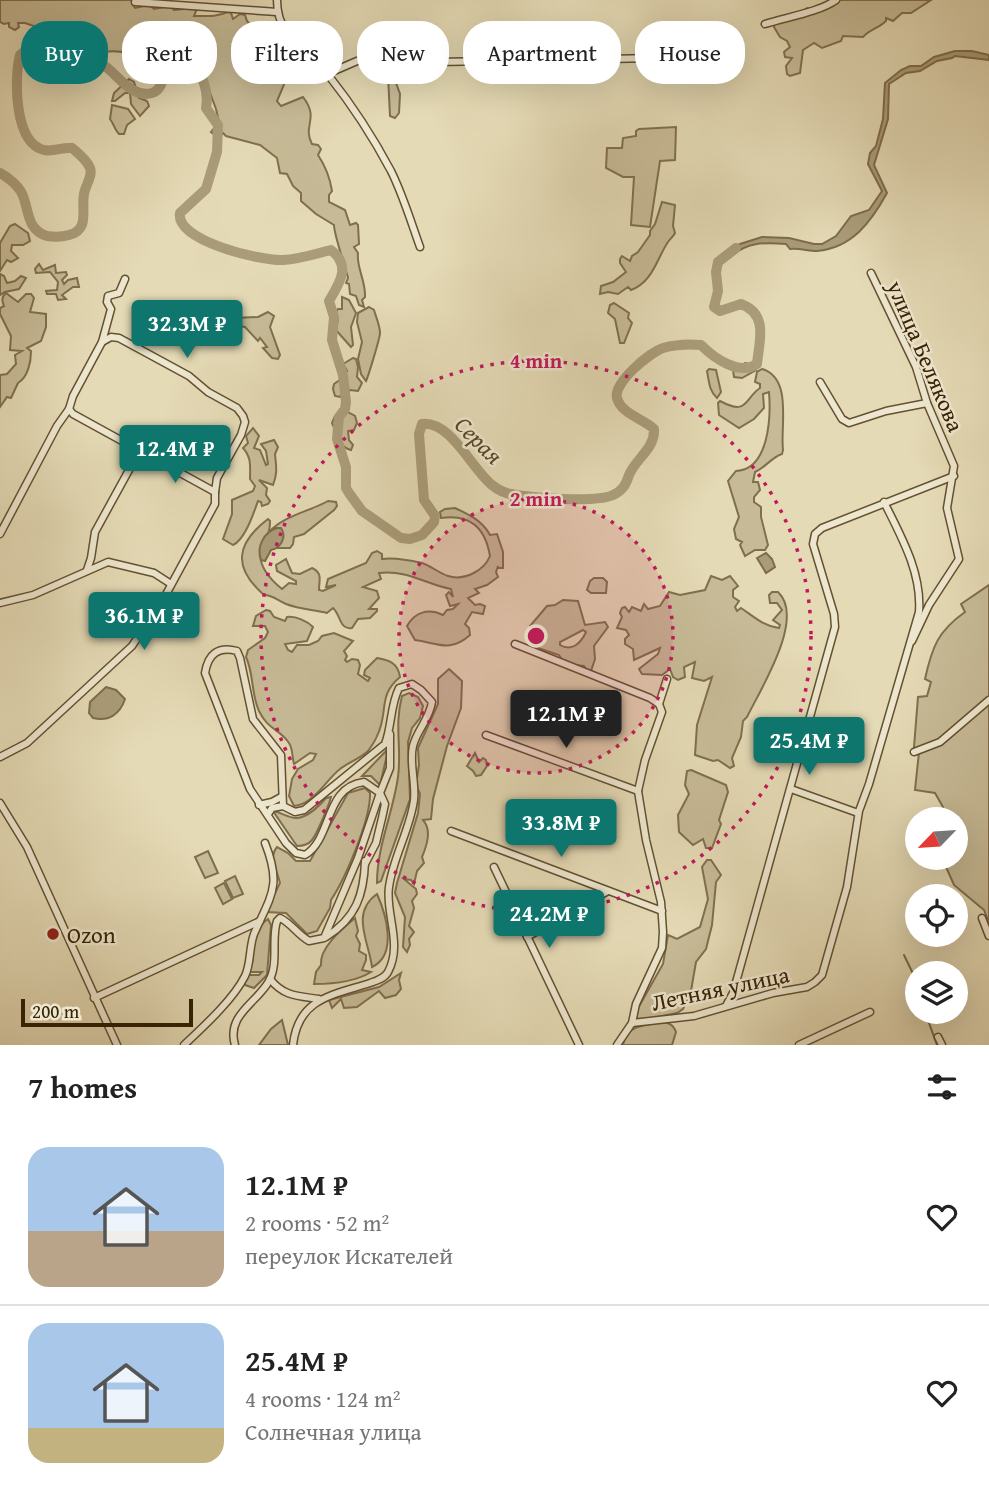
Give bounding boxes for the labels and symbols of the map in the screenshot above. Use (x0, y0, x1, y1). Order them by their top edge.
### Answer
street label: улица Белякова (879, 274, 973, 437)
pin: 32.3M ₽ (122, 300, 252, 360)
text: 4 min (510, 345, 563, 376)
water label: Серая (447, 408, 511, 472)
pin: 12.4M ₽ (110, 426, 240, 485)
text: 2 min (510, 483, 563, 514)
pin: 36.1M ₽ (79, 592, 209, 652)
centre of rings (524, 624, 548, 648)
pin: 12.1M ₽ (501, 690, 631, 750)
pin: 25.4M ₽ (744, 718, 874, 777)
pin: 33.8M ₽ (496, 800, 626, 859)
north arrow (905, 807, 968, 870)
pin: 24.2M ₽ (484, 890, 614, 950)
place label: Ozon (67, 918, 116, 951)
marker: Ozon (45, 926, 61, 942)
street label: Летняя улица (648, 957, 792, 1019)
scale bar (21, 996, 192, 1028)

